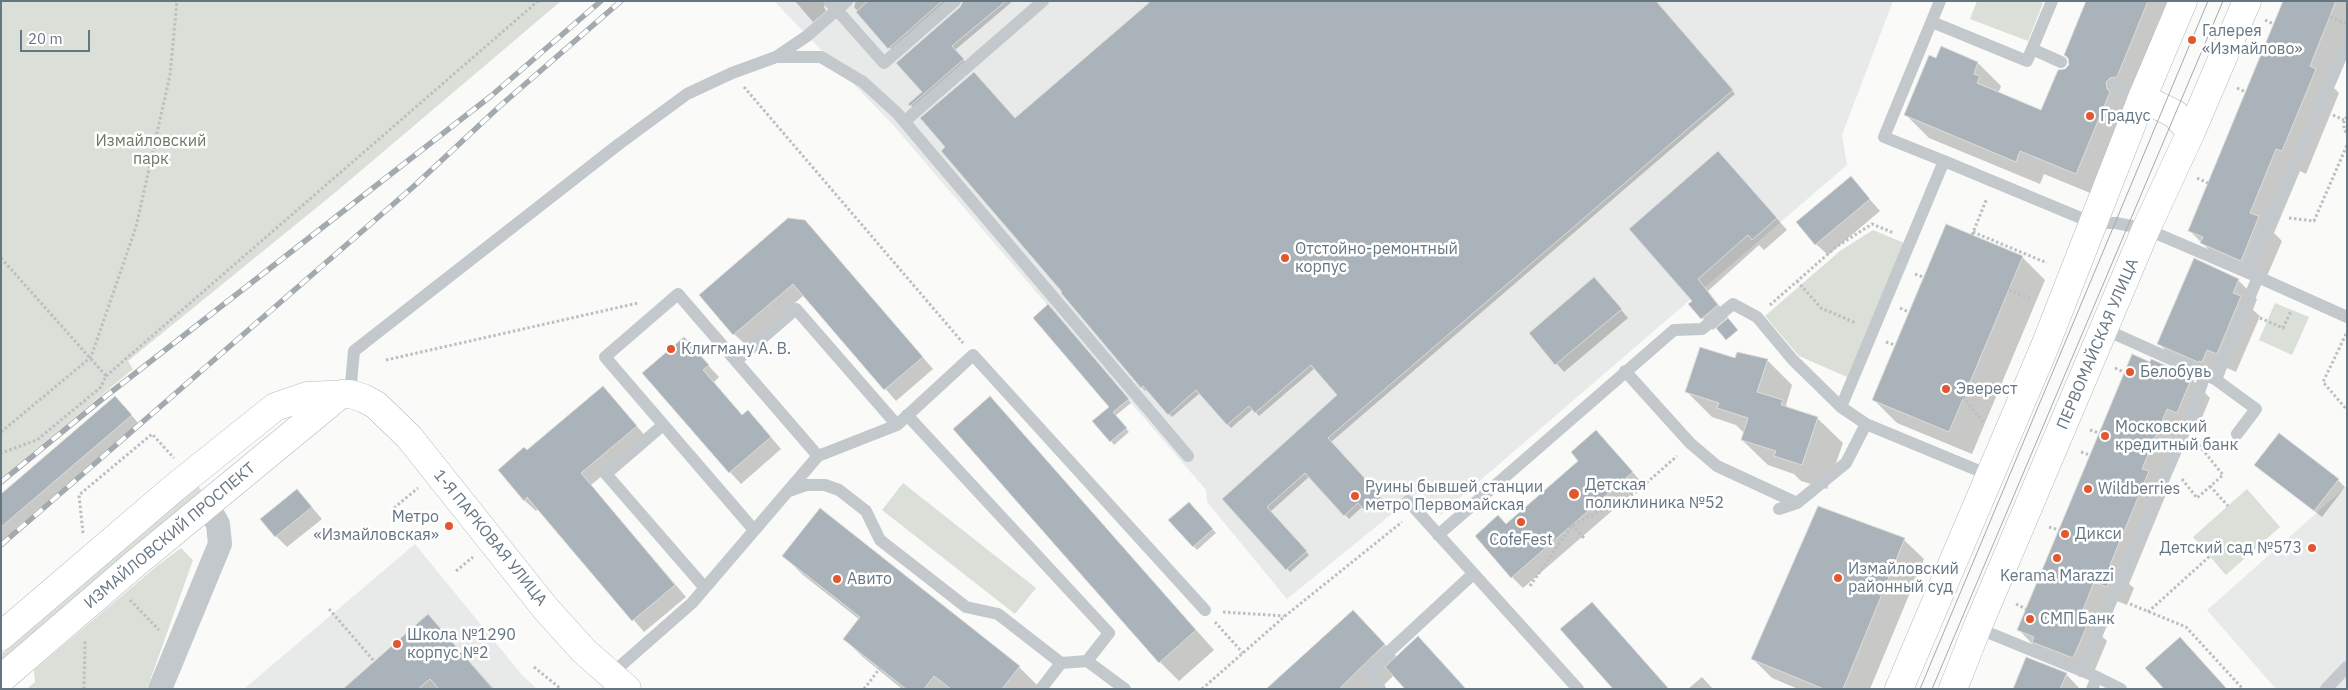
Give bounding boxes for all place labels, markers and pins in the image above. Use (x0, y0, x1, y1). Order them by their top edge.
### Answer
place label: Галерея «Измайлово» (2202, 21, 2303, 59)
marker: Галерея «Измайлово» (2186, 34, 2198, 46)
place label: Градус (2100, 106, 2150, 126)
marker: Градус (2084, 110, 2096, 122)
place label: Отстойно-ремонтный корпус (1295, 239, 1458, 277)
marker: Отстойно-ремонтный корпус (1279, 252, 1291, 264)
place label: Клигману А. В. (681, 339, 791, 359)
marker: Клигману А. В. (665, 343, 677, 355)
place label: Белобувь (2140, 362, 2211, 382)
marker: Белобувь (2124, 366, 2136, 378)
place label: Эверест (1956, 379, 2018, 399)
marker: Эверест (1940, 383, 1952, 395)
place label: Московский кредитный банк (2115, 417, 2238, 455)
marker: Московский кредитный банк (2099, 430, 2111, 442)
place label: Детская поликлиника №52 (1585, 475, 1724, 513)
place label: Руины бывшей станции метро Первомайская (1365, 477, 1543, 515)
place label: Wildberries (2098, 479, 2180, 499)
marker: Wildberries (2082, 483, 2094, 495)
marker: Детская поликлиника №52 (1567, 487, 1581, 501)
marker: Руины бывшей станции метро Первомайская (1349, 490, 1361, 502)
place label: Метро «Измайловская» (313, 507, 439, 545)
marker: CofeFest (1515, 516, 1527, 528)
marker: Метро «Измайловская» (443, 520, 455, 532)
place label: Дикси (2075, 524, 2122, 544)
marker: Дикси (2059, 528, 2071, 540)
place label: CofeFest (1489, 530, 1553, 550)
place label: Детский сад №573 (2160, 538, 2302, 558)
marker: Детский сад №573 (2306, 542, 2318, 554)
marker: Kerama Marazzi (2051, 552, 2063, 564)
place label: Измайловский районный суд (1848, 559, 1959, 597)
place label: Kerama Marazzi (2000, 566, 2114, 586)
place label: Авито (847, 569, 892, 589)
marker: Измайловский районный суд (1832, 572, 1844, 584)
marker: Авито (831, 573, 843, 585)
place label: СМП Банк (2040, 609, 2115, 629)
marker: СМП Банк (2024, 613, 2036, 625)
place label: Школа №1290 корпус №2 (407, 625, 516, 663)
marker: Школа №1290 корпус №2 (391, 638, 403, 650)

